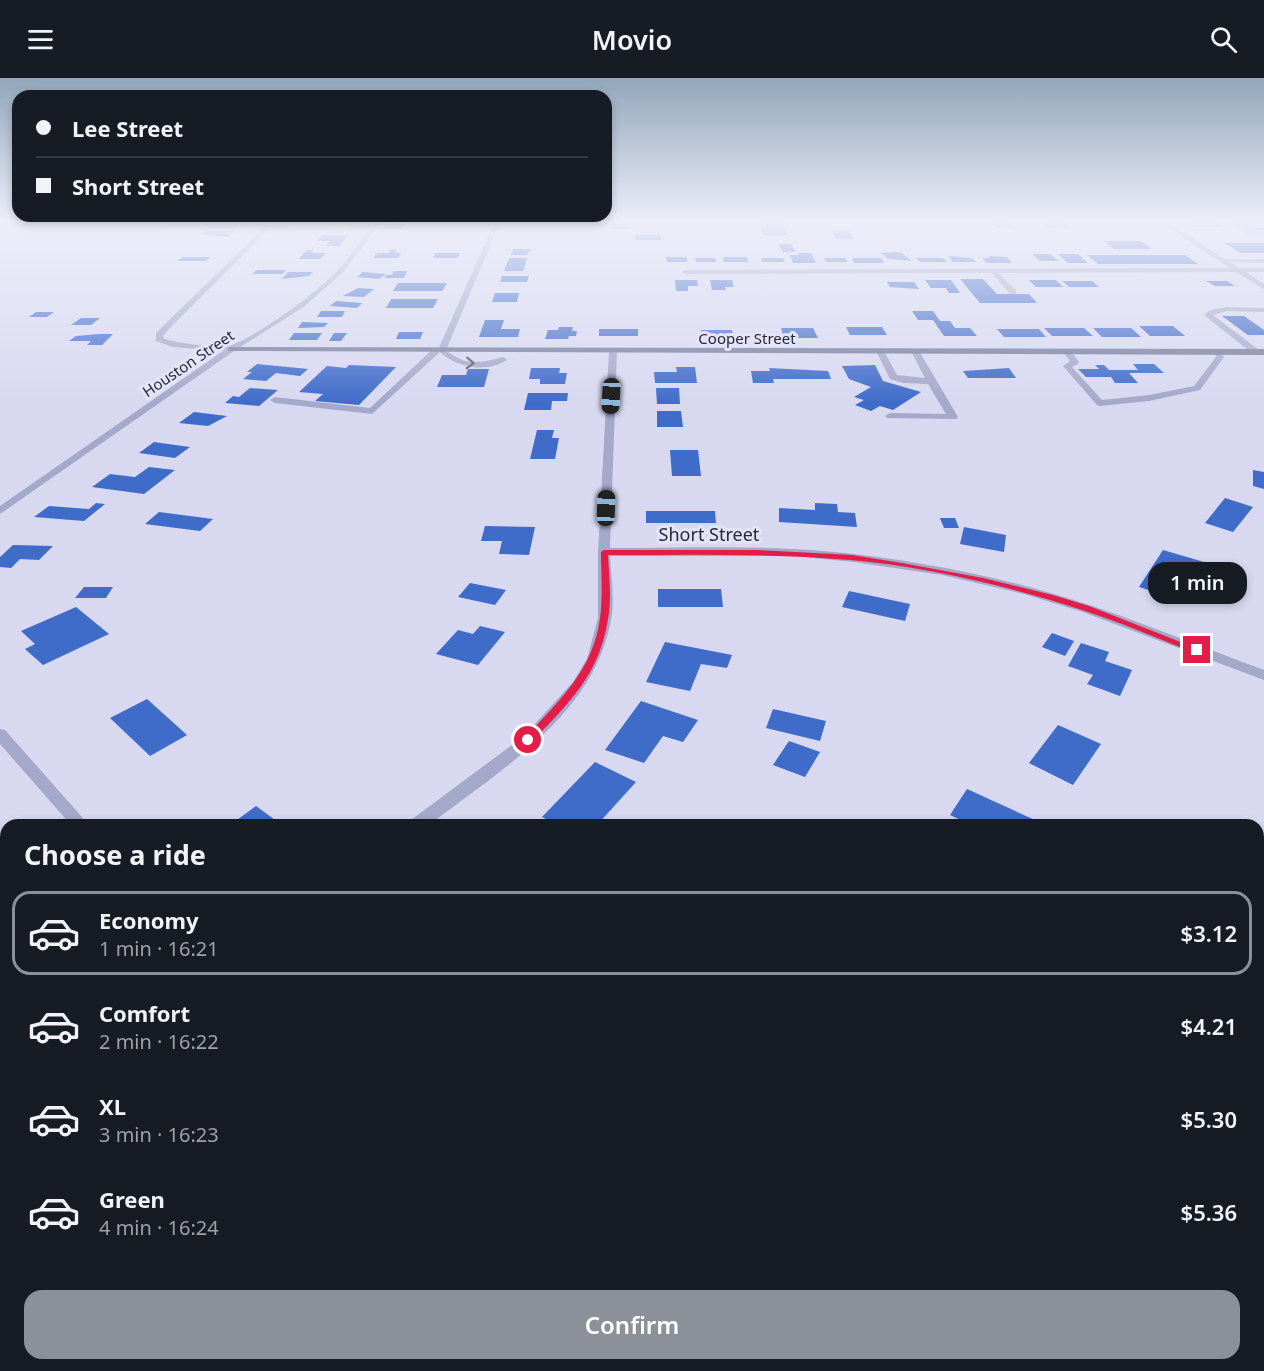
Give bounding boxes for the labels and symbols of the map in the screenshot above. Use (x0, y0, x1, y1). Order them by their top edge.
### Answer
street label: Houston Street (138, 325, 238, 401)
street label: Cooper Street (698, 328, 796, 348)
one-way arrow (466, 357, 475, 369)
car (601, 378, 621, 414)
car (596, 490, 616, 526)
street label: Short Street (659, 522, 760, 546)
callout: 1 min (1148, 563, 1246, 605)
route end (1183, 636, 1210, 663)
route start (514, 726, 541, 753)

